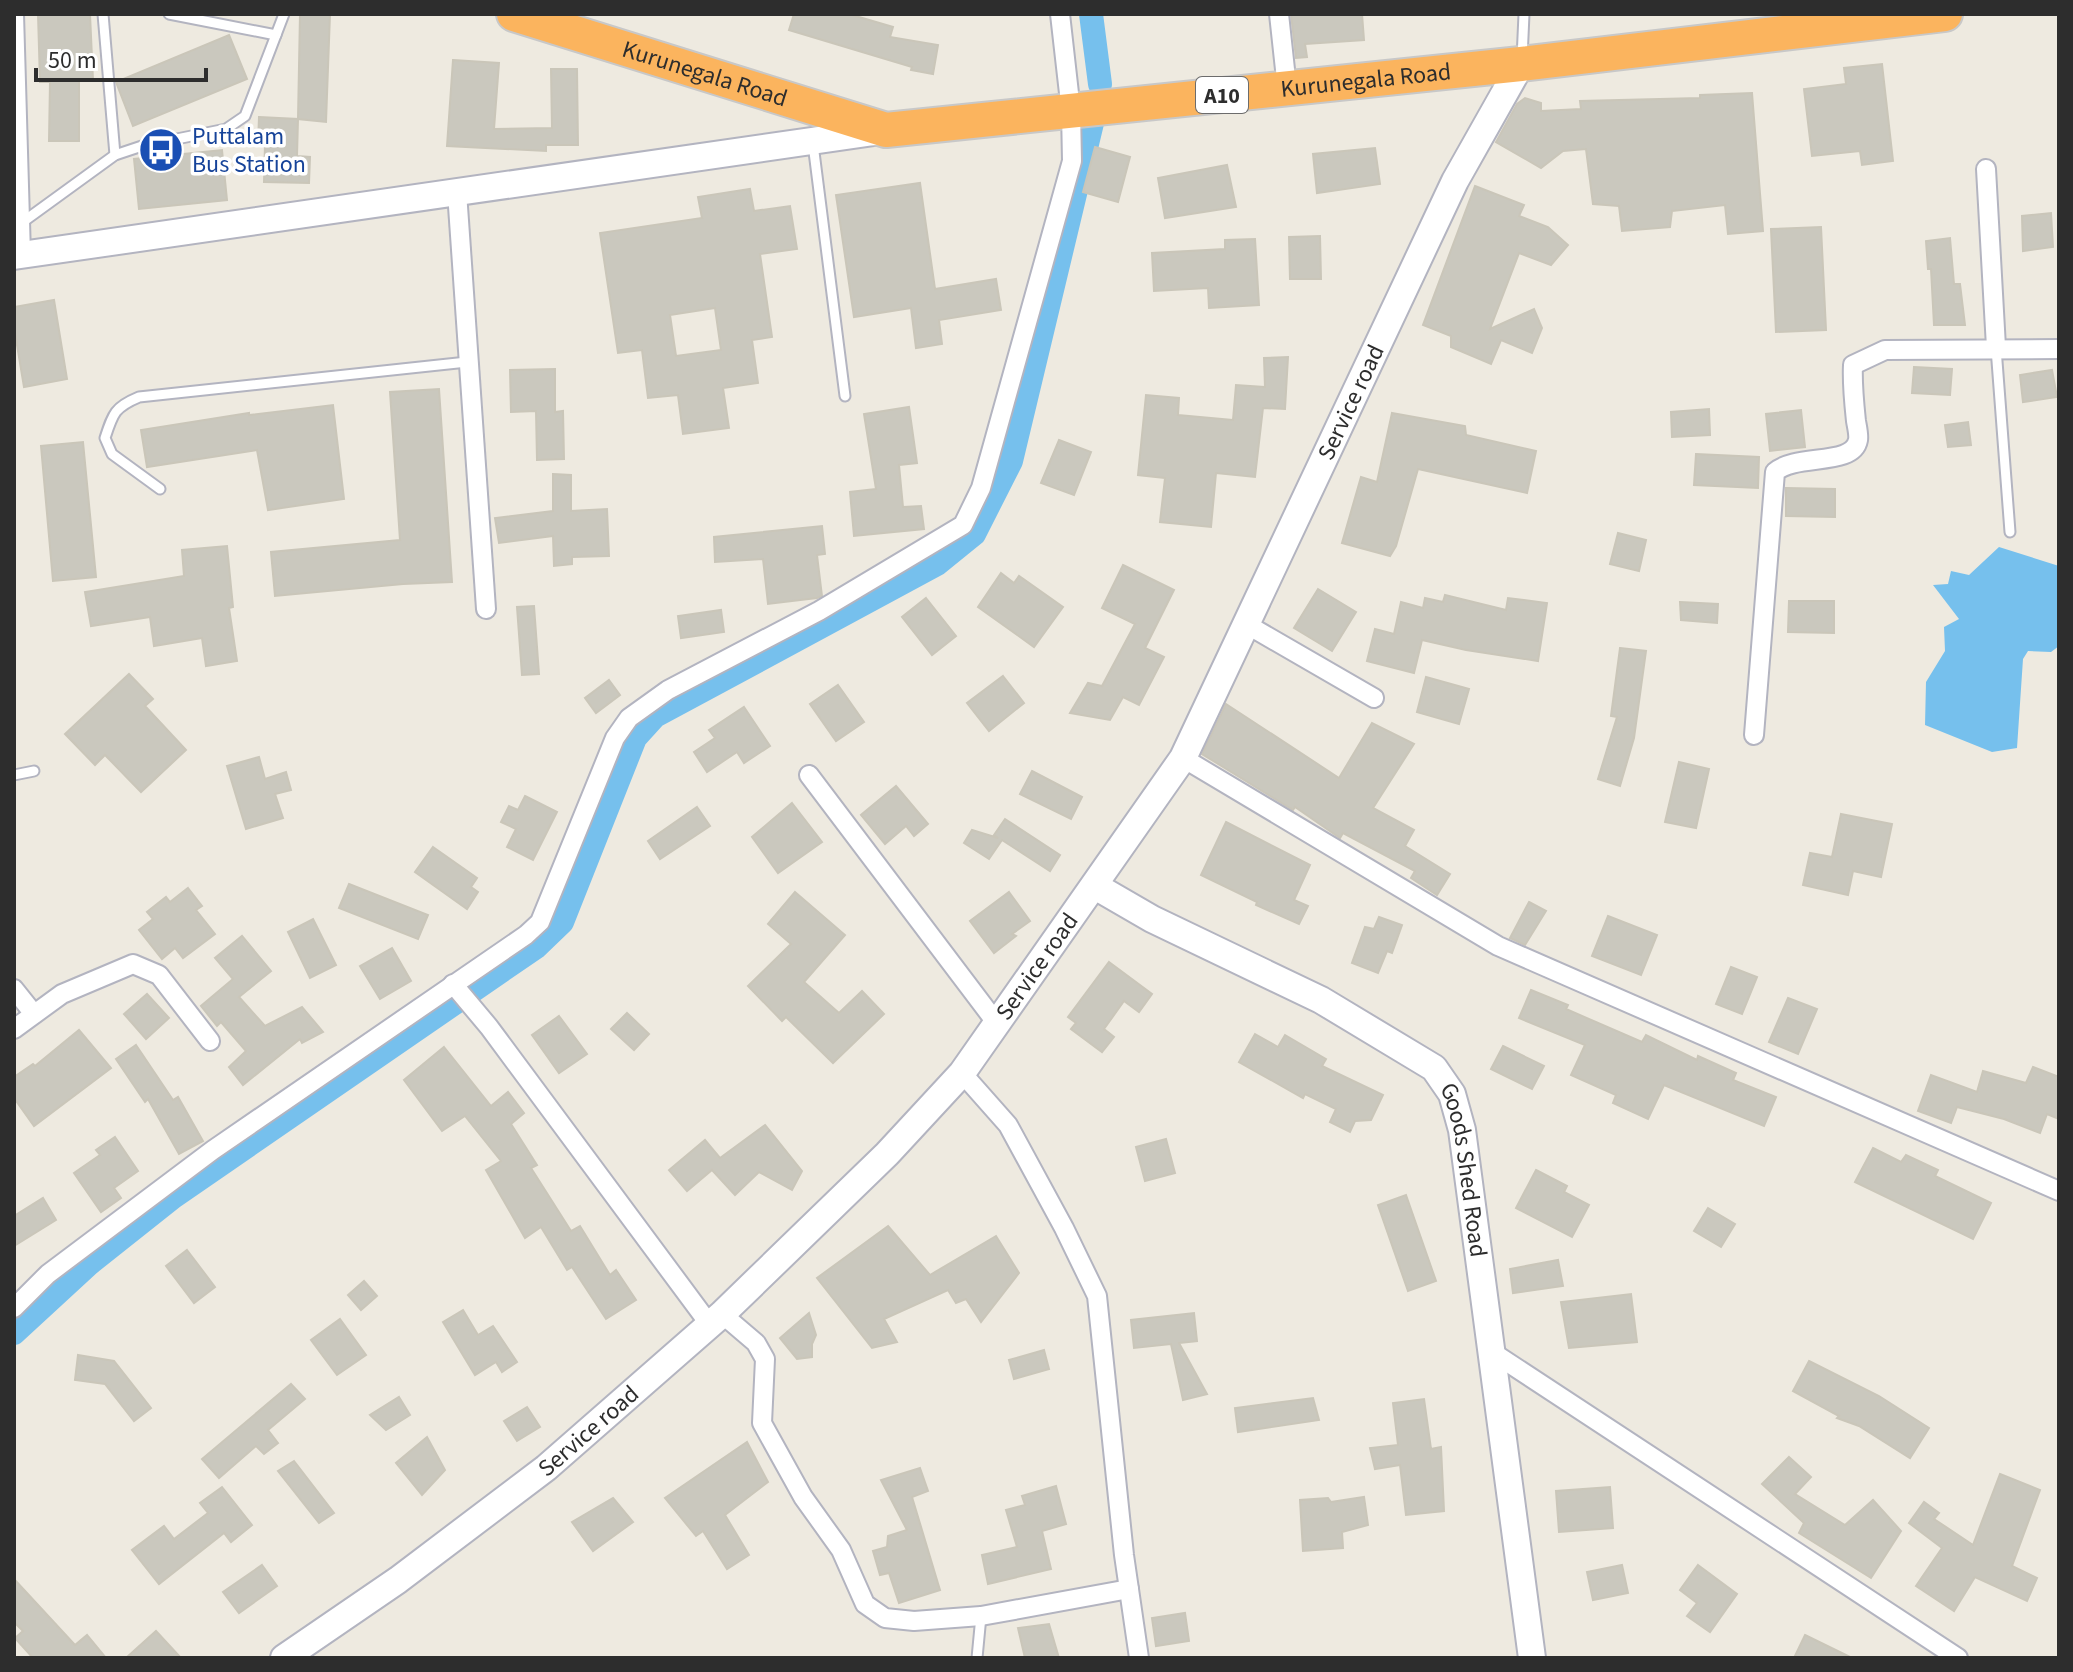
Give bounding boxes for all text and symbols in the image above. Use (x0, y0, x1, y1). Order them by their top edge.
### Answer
scale bar (36, 32, 206, 82)
street label: Kurunegala Road (618, 32, 792, 116)
text: 50 m (48, 43, 97, 78)
street label: Kurunegala Road (1279, 54, 1453, 107)
road number: A10 (1196, 77, 1248, 113)
place label: Puttalam Bus Station (192, 119, 306, 182)
bus stop icon: Puttalam Bus Station (137, 126, 185, 174)
street label: Service road (1309, 339, 1393, 466)
street label: Service road (987, 906, 1087, 1028)
street label: Goods Shed Road (1431, 1075, 1496, 1259)
street label: Service road (530, 1377, 647, 1485)

